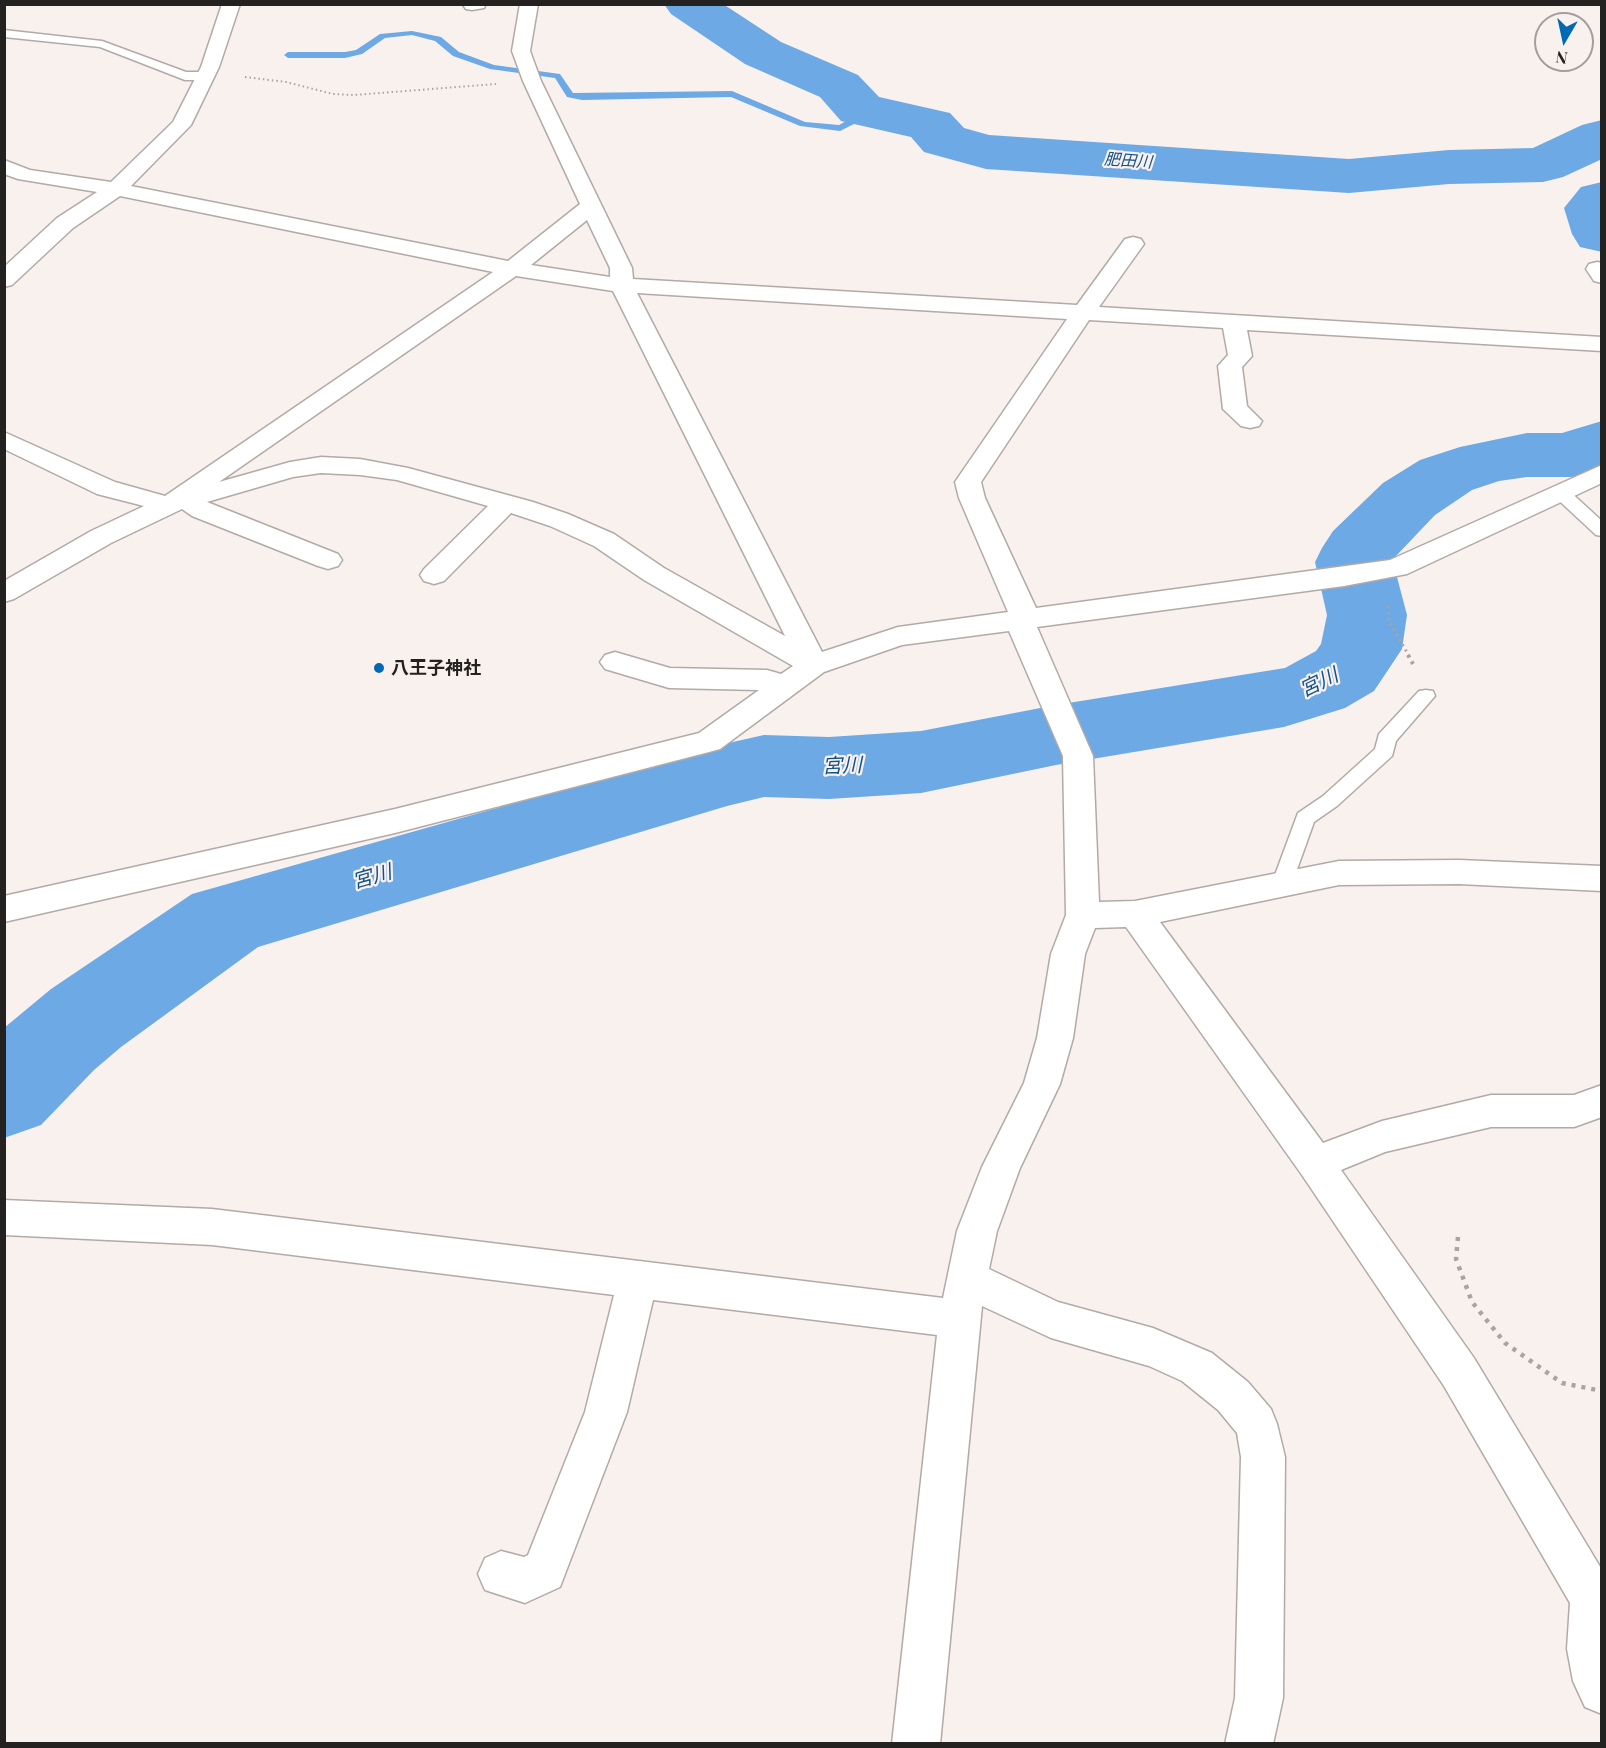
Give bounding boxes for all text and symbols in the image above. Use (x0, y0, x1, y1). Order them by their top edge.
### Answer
north arrow (1534, 12, 1594, 72)
text: N (1554, 47, 1569, 70)
water label: 肥田川 (1103, 150, 1153, 172)
place label: 八王子神社 (391, 657, 481, 679)
marker: 八王子神社 (372, 661, 386, 675)
water label: 宮川 (1296, 663, 1342, 703)
water label: 宮川 (822, 753, 862, 779)
water label: 宮川 (349, 860, 395, 894)

